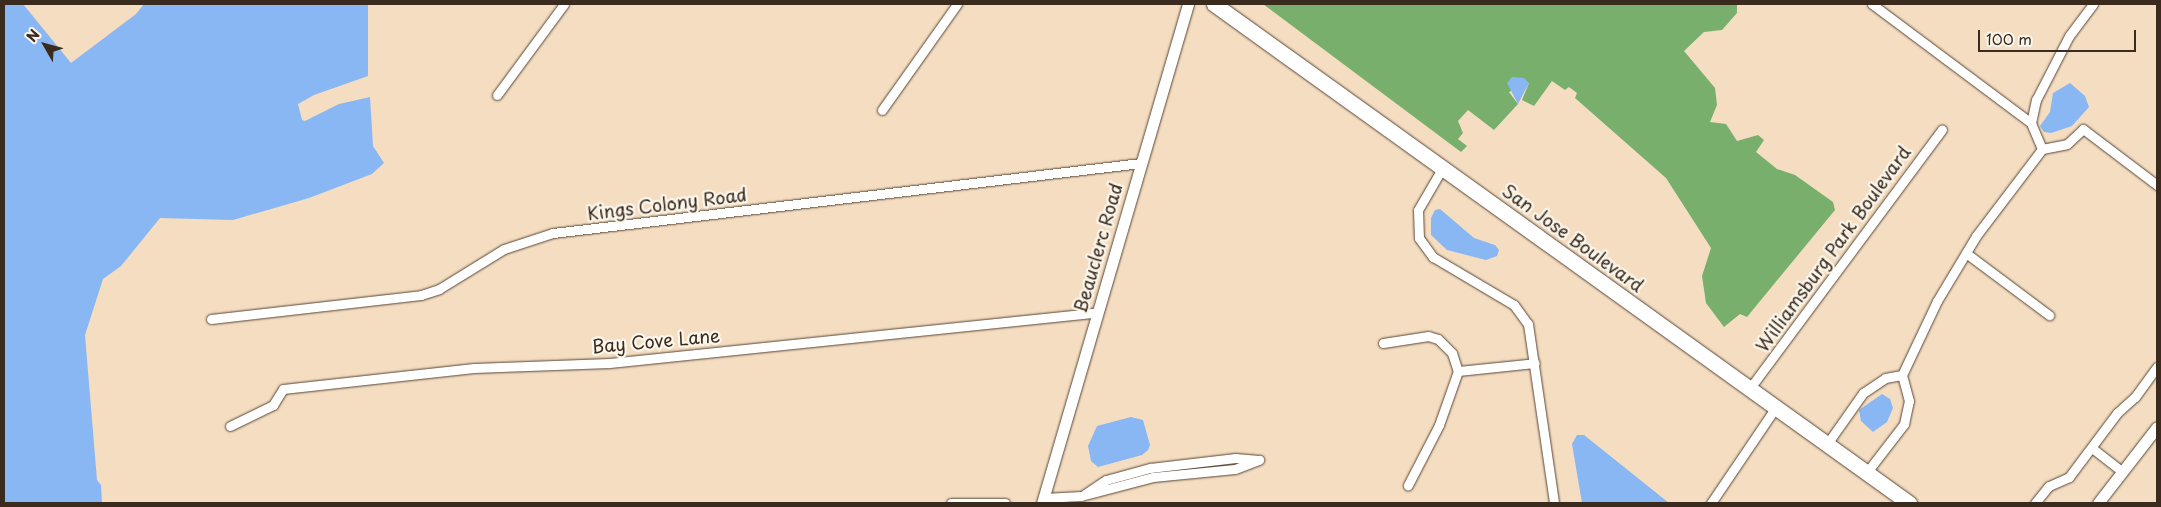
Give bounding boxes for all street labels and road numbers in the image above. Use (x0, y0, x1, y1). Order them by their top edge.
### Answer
street label: Williamsburg Park Boulevard (1750, 141, 1916, 357)
street label: Beauclerc Road (1069, 180, 1127, 316)
street label: San Jose Boulevard (1499, 180, 1647, 296)
street label: Kings Colony Road (586, 184, 748, 224)
street label: Bay Cove Lane (591, 325, 721, 357)

